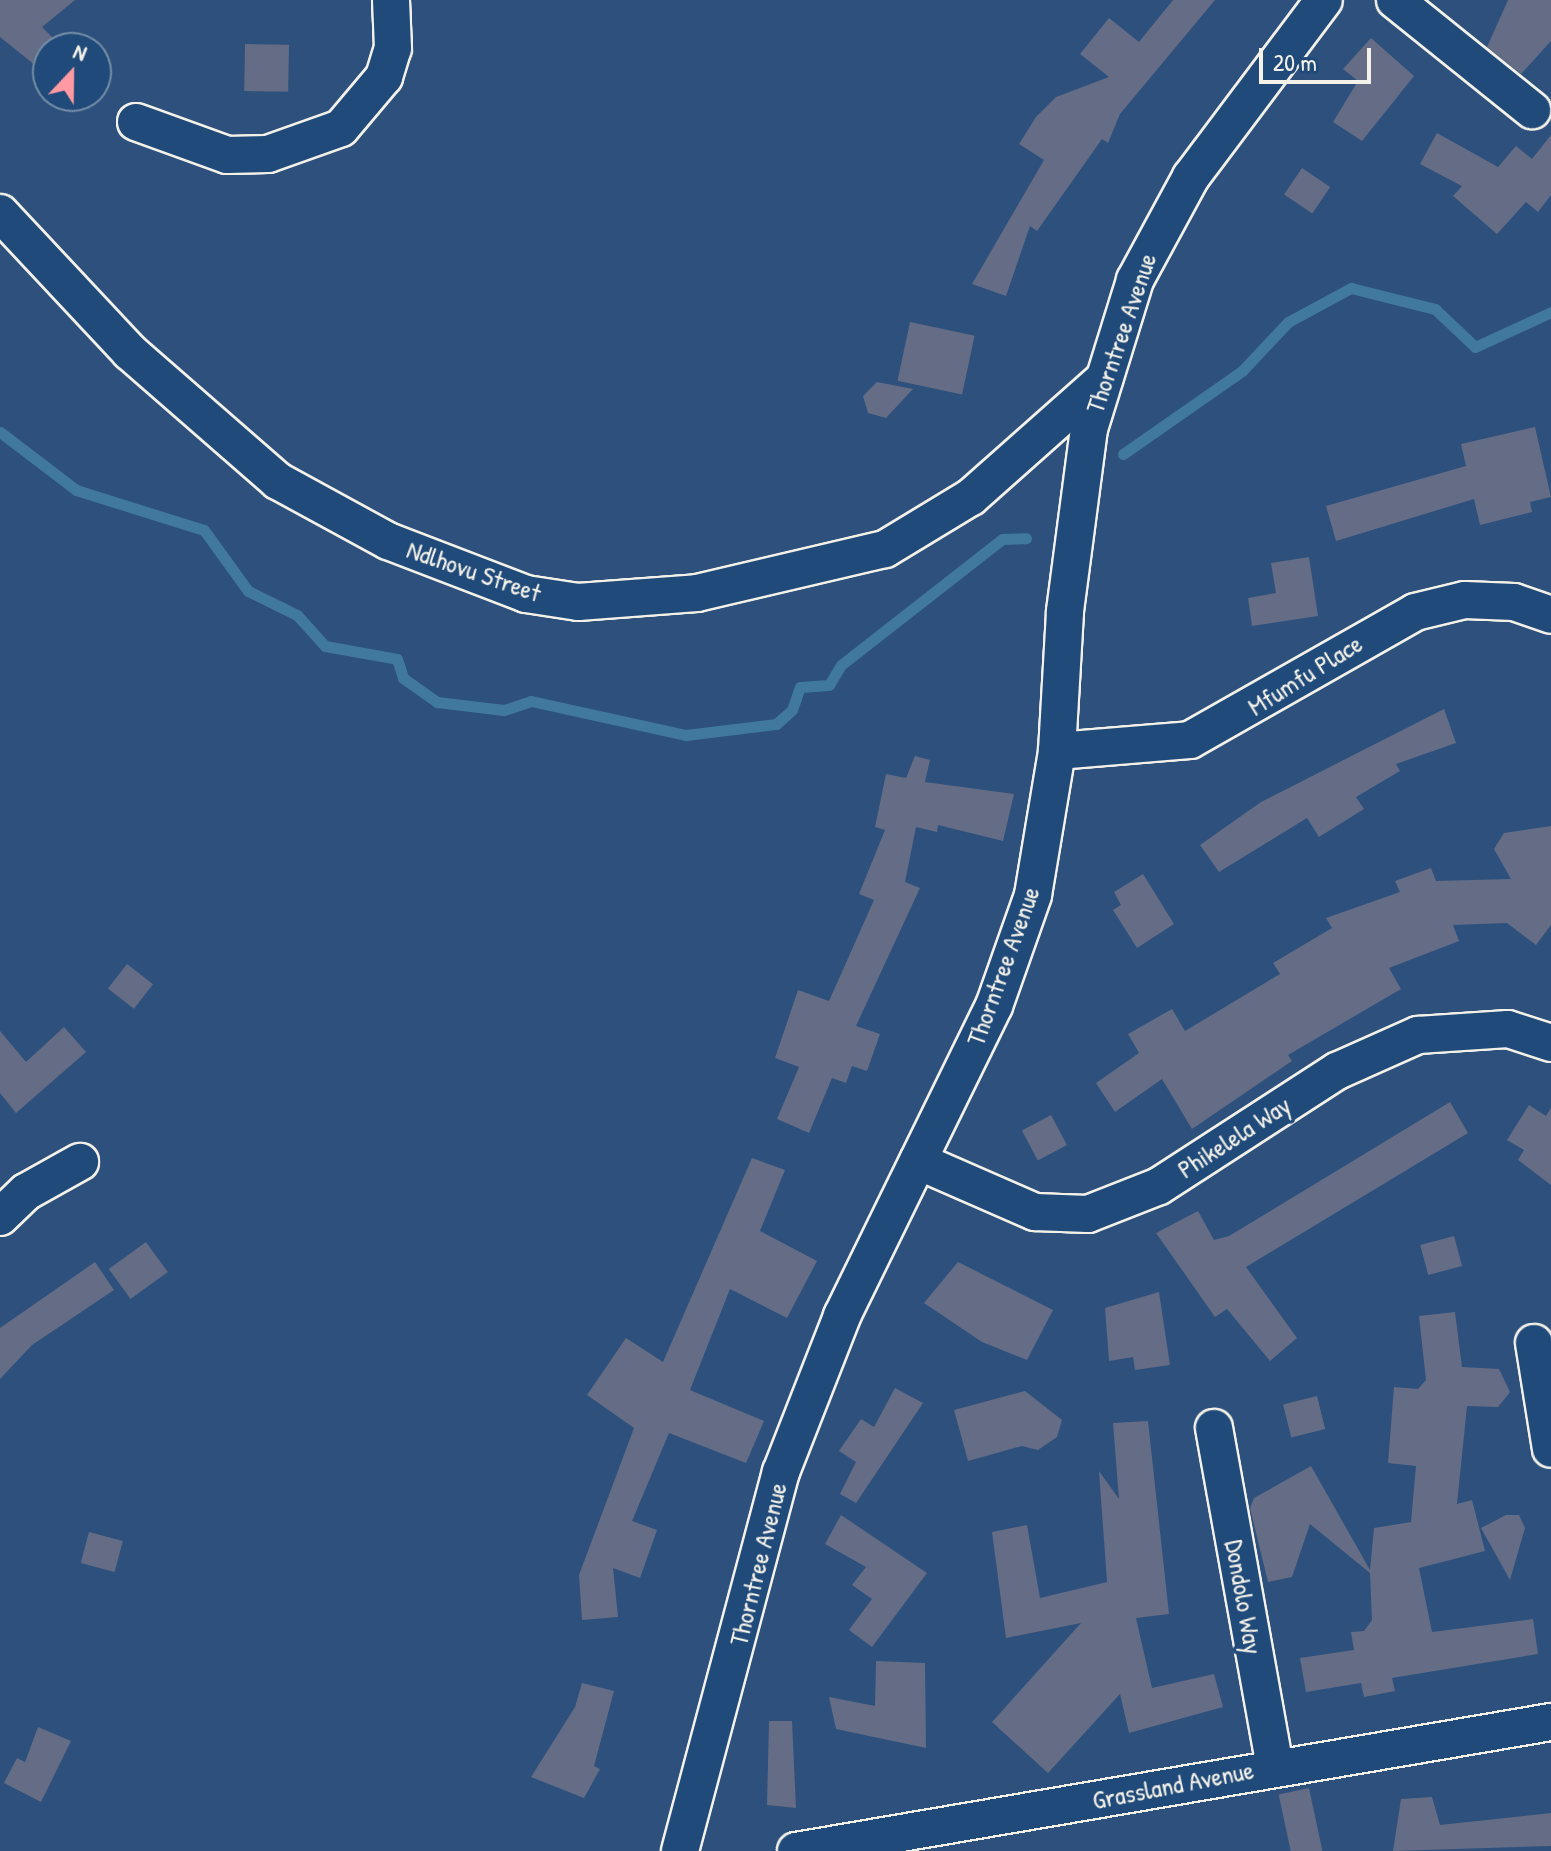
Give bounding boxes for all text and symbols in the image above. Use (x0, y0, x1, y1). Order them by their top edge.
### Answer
north arrow (32, 32, 112, 112)
scale bar (1263, 32, 1375, 82)
text: N (69, 35, 91, 68)
text: 20 m (1273, 46, 1317, 78)
street label: Thorntree Avenue (1079, 249, 1163, 417)
street label: Ndlhovu Street (403, 534, 545, 608)
street label: Mfumfu Place (1242, 628, 1368, 722)
street label: Thorntree Avenue (960, 882, 1046, 1050)
street label: Phikelela Way (1172, 1089, 1296, 1185)
street label: Thorntree Avenue (723, 1479, 793, 1649)
street label: Dondolo Way (1219, 1537, 1269, 1657)
street label: Grassland Avenue (1090, 1754, 1256, 1816)

